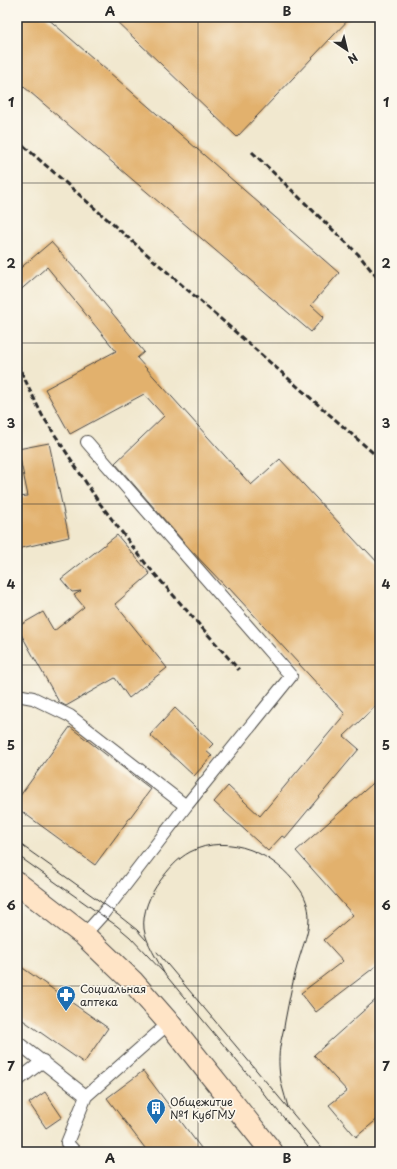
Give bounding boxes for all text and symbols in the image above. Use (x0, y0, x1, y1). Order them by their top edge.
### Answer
text: A (105, 1, 115, 20)
text: B (283, 1, 292, 20)
north arrow (327, 30, 367, 70)
text: N (344, 49, 361, 68)
text: 1 (8, 92, 14, 111)
text: 1 (383, 92, 389, 111)
text: 2 (6, 253, 16, 272)
text: 2 (381, 253, 391, 272)
text: 3 (7, 413, 16, 432)
text: 3 (382, 413, 391, 432)
text: 4 (7, 574, 16, 593)
text: 4 (382, 574, 391, 593)
text: 5 (7, 735, 15, 754)
text: 5 (382, 735, 390, 754)
text: 6 (6, 895, 16, 914)
text: 6 (381, 895, 391, 914)
place label: Социальная аптека (80, 980, 146, 1010)
pharmacy icon: Социальная аптека (55, 984, 77, 1012)
text: 7 (7, 1056, 15, 1075)
text: 7 (382, 1056, 390, 1075)
place label: Общежитие №1 КубГМУ (170, 1093, 235, 1123)
building icon: Общежитие №1 КубГМУ (145, 1097, 167, 1125)
text: A (105, 1148, 115, 1167)
text: B (283, 1148, 292, 1167)

